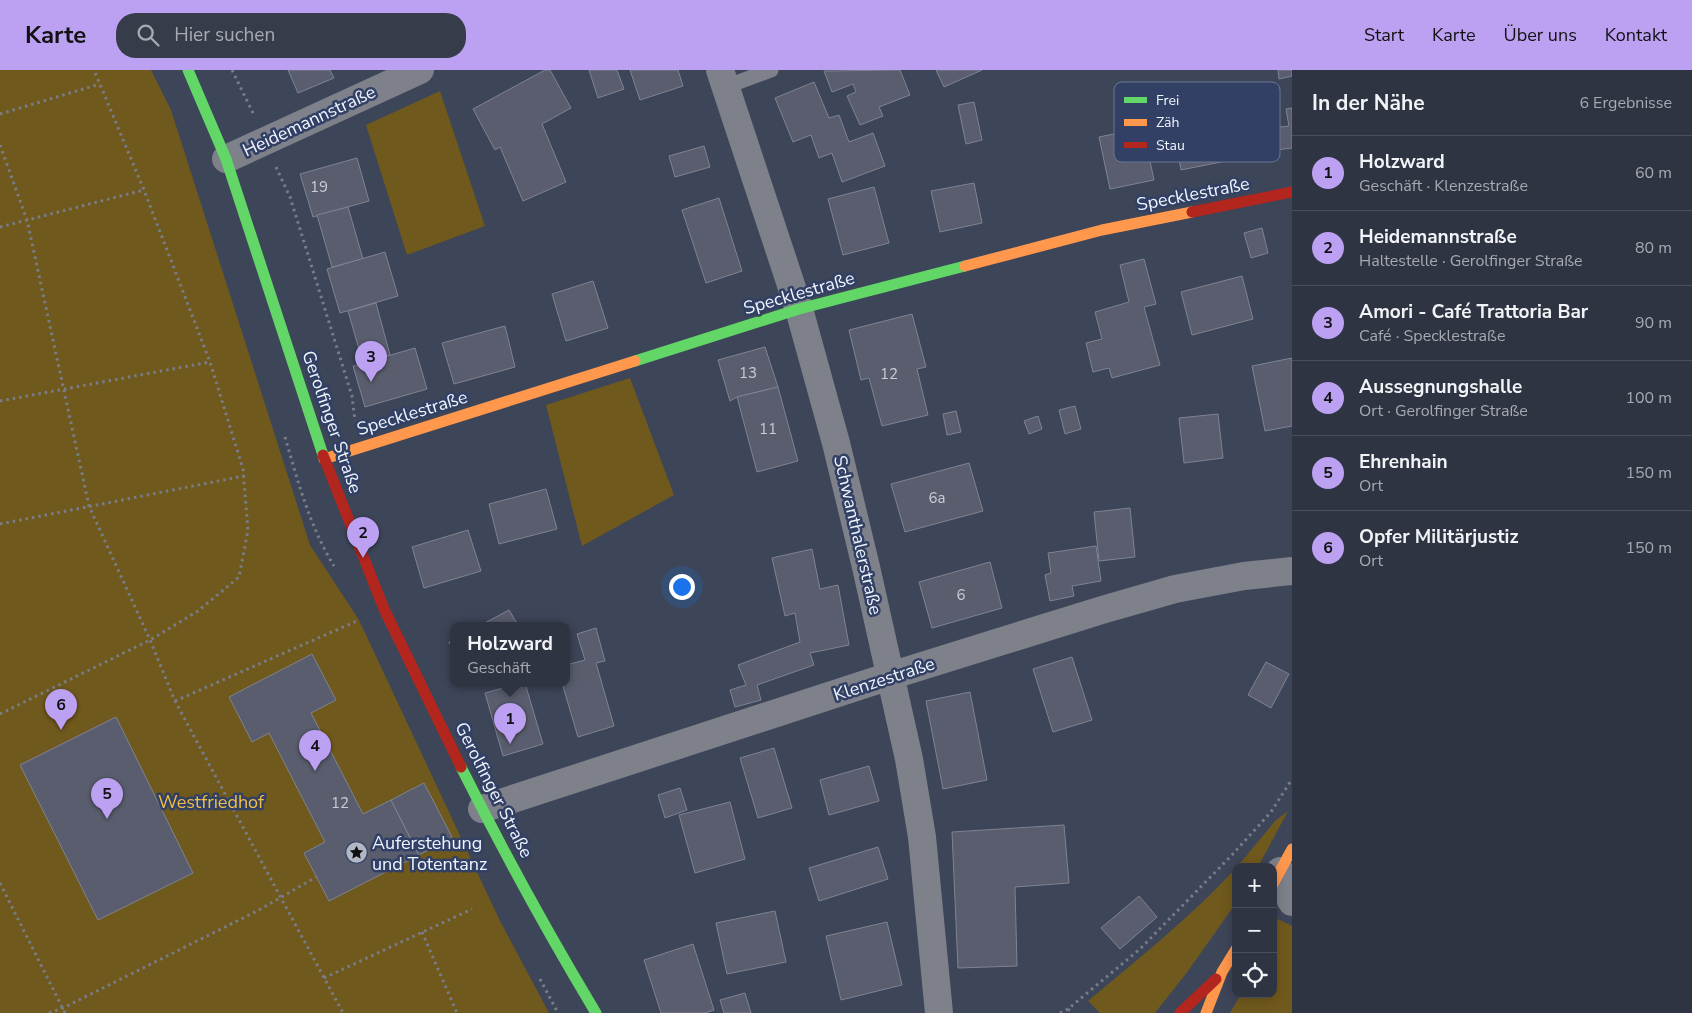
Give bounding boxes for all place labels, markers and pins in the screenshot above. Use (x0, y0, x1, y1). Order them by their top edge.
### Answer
pin: 3 (355, 341, 387, 382)
pin: 2 (347, 517, 379, 558)
pin: 6 (45, 689, 77, 730)
pin: 1 (494, 703, 526, 744)
pin: 4 (299, 730, 331, 771)
pin: 5 (91, 778, 123, 819)
place label: Auferstehung und Totentanz (372, 831, 487, 876)
place icon: Auferstehung und Totentanz (344, 841, 368, 865)

